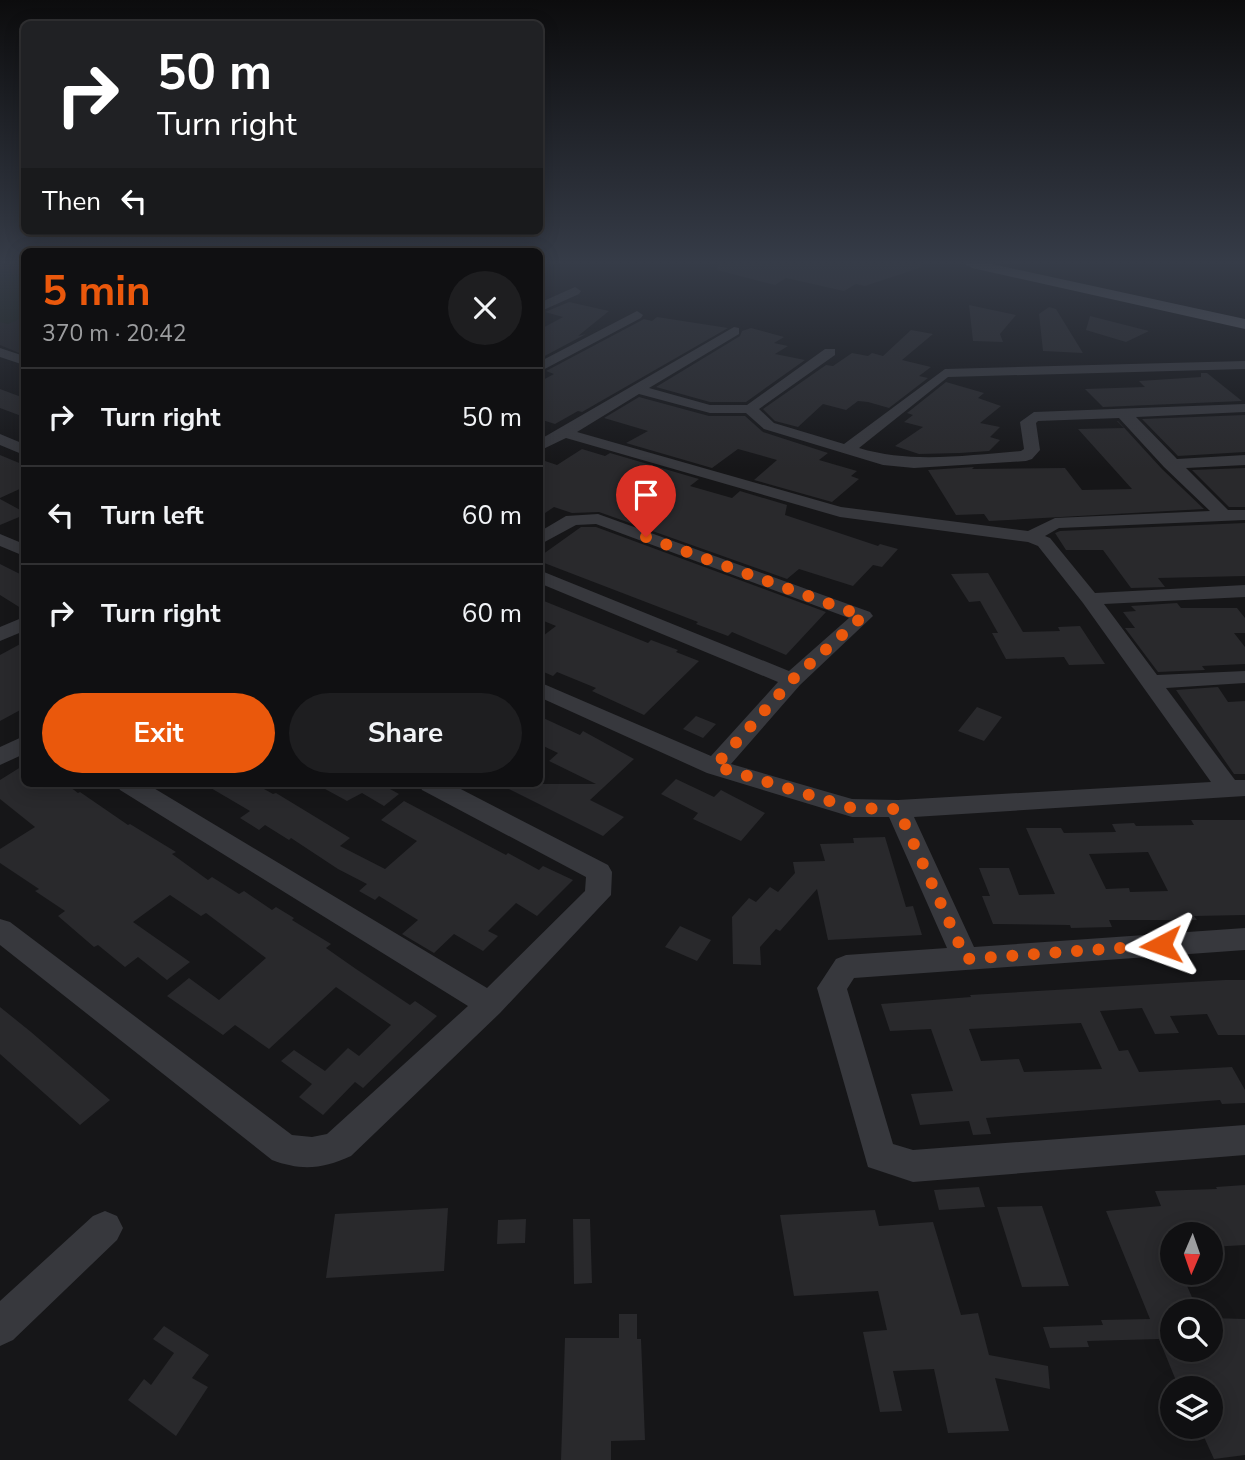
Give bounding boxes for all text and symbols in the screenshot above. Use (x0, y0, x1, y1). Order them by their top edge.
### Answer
text: 50 m (157, 39, 272, 106)
icon: right (42, 49, 133, 140)
text: Turn right (157, 103, 297, 146)
icon: left (115, 182, 153, 220)
text: Then (42, 184, 101, 219)
text: 5 min (42, 263, 151, 320)
button: close (448, 271, 522, 345)
text: 370 m · 20:42 (42, 318, 187, 349)
icon: right (42, 398, 80, 436)
text: Turn right (101, 400, 220, 435)
text: 50 m (462, 400, 522, 435)
pin (616, 465, 676, 537)
icon: arrive (627, 476, 665, 514)
icon: left (42, 496, 80, 534)
text: Turn left (101, 498, 204, 533)
text: 60 m (462, 498, 522, 533)
icon: right (42, 594, 80, 632)
text: Turn right (101, 596, 220, 631)
text: 60 m (462, 596, 522, 631)
button: Exit (42, 693, 275, 773)
button: Share (289, 693, 522, 773)
position arrow (1124, 908, 1198, 982)
north arrow (1160, 1222, 1223, 1284)
map controls (1160, 1222, 1223, 1439)
button: search (1160, 1299, 1223, 1362)
button: layers (1160, 1376, 1223, 1439)

